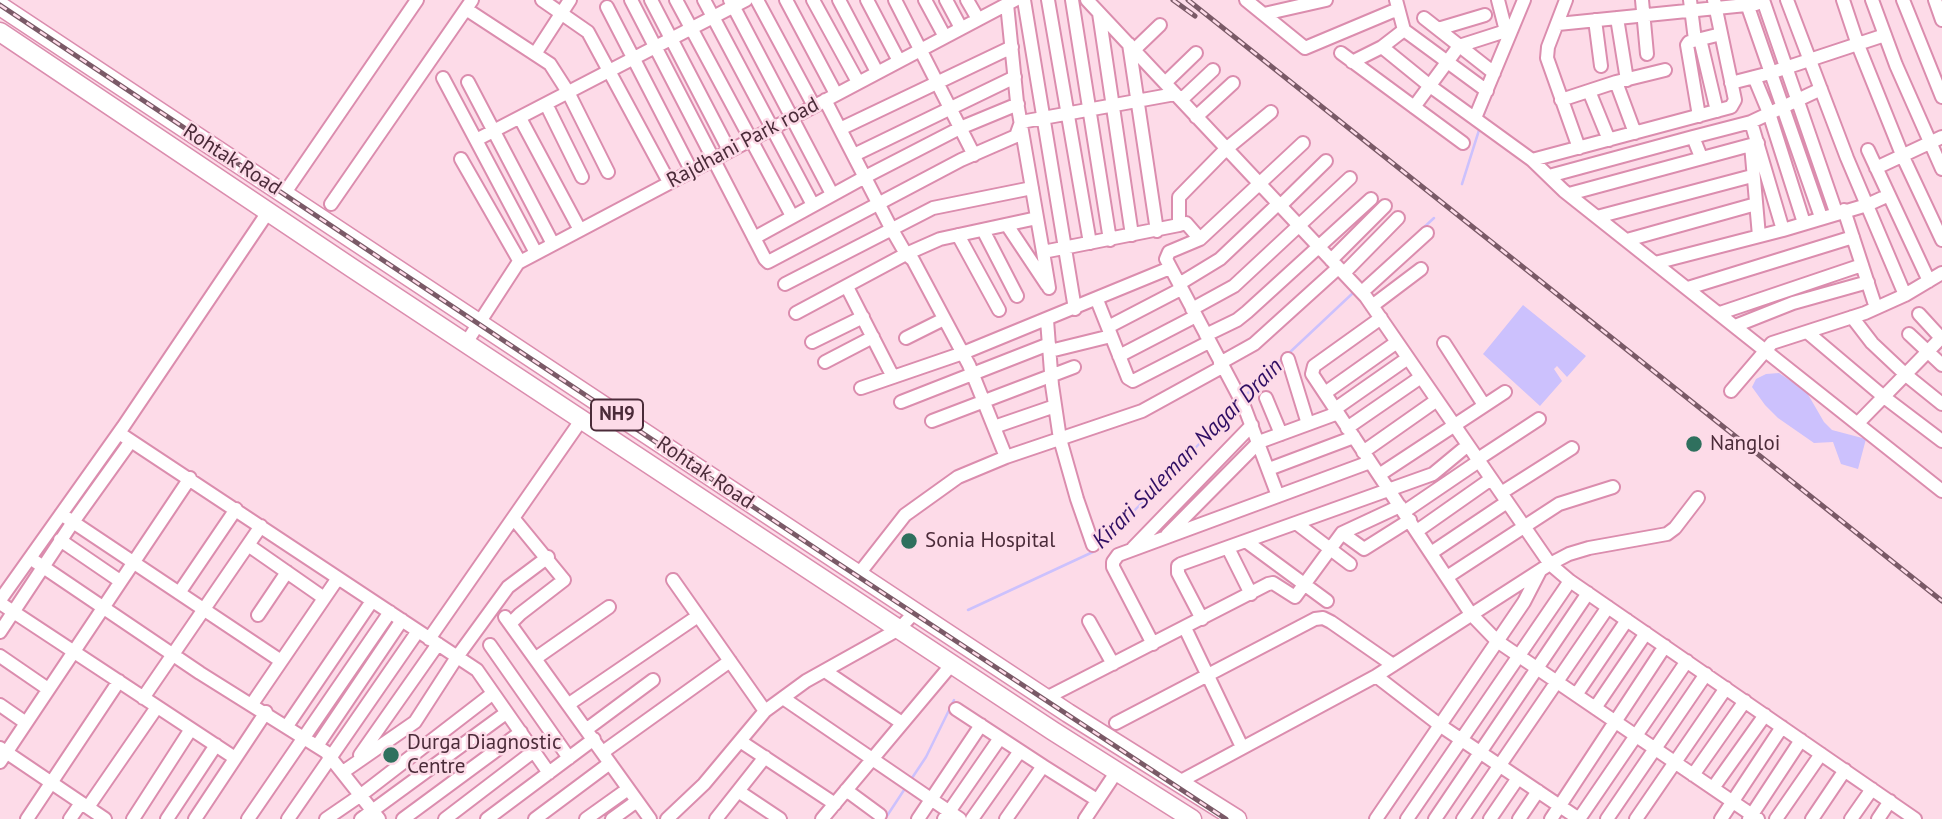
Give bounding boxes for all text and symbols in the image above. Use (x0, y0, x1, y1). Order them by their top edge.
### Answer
street label: Rajdhani Park road (663, 92, 823, 194)
street label: Rohtak Road (178, 119, 286, 201)
water label: Kirari Suleman Nagar Drain (1087, 353, 1289, 555)
road number: NH9 (591, 400, 643, 430)
street label: Rohtak Road (652, 431, 758, 515)
place label: Nangloi (1710, 431, 1780, 457)
marker: Nangloi (1684, 434, 1704, 454)
place label: Sonia Hospital (925, 528, 1055, 554)
marker: Sonia Hospital (899, 531, 919, 551)
place label: Durga Diagnostic Centre (407, 730, 561, 780)
marker: Durga Diagnostic Centre (381, 745, 401, 765)

